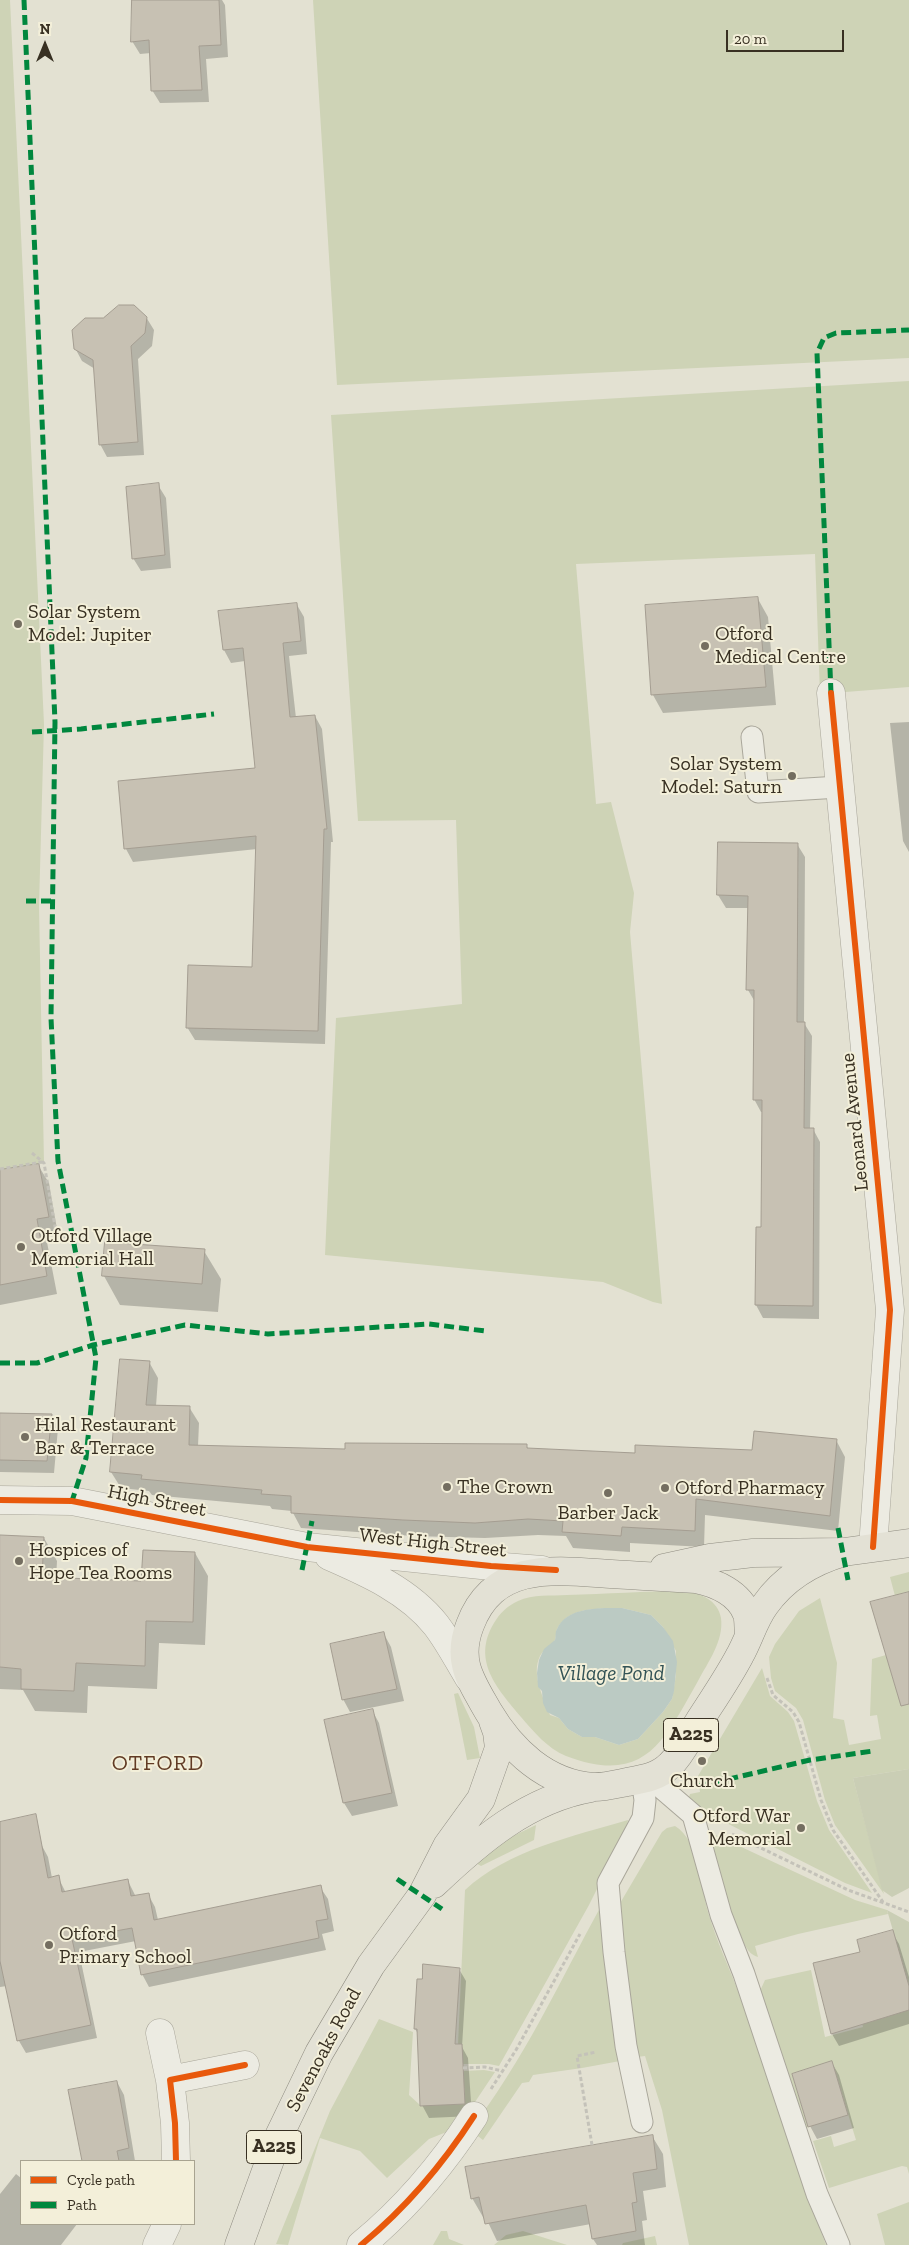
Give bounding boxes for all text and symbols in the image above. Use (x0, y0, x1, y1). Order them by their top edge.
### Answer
north arrow (20, 20, 70, 70)
scale bar (729, 20, 846, 52)
text: N (40, 21, 50, 38)
text: 20 m (734, 30, 767, 48)
place label: Solar System Model: Jupiter (28, 600, 152, 647)
marker: Solar System Model: Jupiter (12, 618, 24, 630)
place label: Otford Medical Centre (715, 622, 846, 669)
marker: Otford Medical Centre (699, 640, 711, 652)
place label: Solar System Model: Saturn (661, 752, 782, 799)
marker: Solar System Model: Saturn (786, 770, 798, 782)
street label: Leonard Avenue (836, 1052, 874, 1192)
place label: Otford Village Memorial Hall (31, 1224, 154, 1271)
marker: Otford Village Memorial Hall (15, 1241, 27, 1253)
place label: Hilal Restaurant Bar & Terrace (35, 1413, 176, 1460)
marker: Hilal Restaurant Bar & Terrace (19, 1431, 31, 1443)
place label: The Crown (457, 1475, 553, 1499)
place label: Otford Pharmacy (675, 1476, 825, 1500)
street label: High Street (106, 1480, 208, 1522)
marker: The Crown (441, 1481, 453, 1493)
marker: Otford Pharmacy (659, 1482, 671, 1494)
marker: Barber Jack (602, 1487, 614, 1499)
place label: Barber Jack (557, 1501, 659, 1525)
street label: West High Street (358, 1523, 508, 1563)
place label: Hospices of Hope Tea Rooms (29, 1538, 172, 1585)
marker: Hospices of Hope Tea Rooms (13, 1555, 25, 1567)
water label: Village Pond (558, 1661, 664, 1687)
road number: A225 (664, 1718, 718, 1752)
district label: OTFORD (111, 1751, 205, 1777)
marker: Church (696, 1755, 708, 1767)
place label: Church (670, 1769, 734, 1793)
place label: Otford War Memorial (693, 1804, 791, 1851)
marker: Otford War Memorial (795, 1822, 807, 1834)
place label: Otford Primary School (59, 1922, 191, 1969)
marker: Otford Primary School (43, 1939, 55, 1951)
street label: Sevenoaks Road (281, 1984, 367, 2116)
road number: A225 (246, 2130, 302, 2164)
legend (20, 2160, 195, 2225)
text: Cycle path (67, 2171, 135, 2189)
text: Path (67, 2196, 97, 2214)

